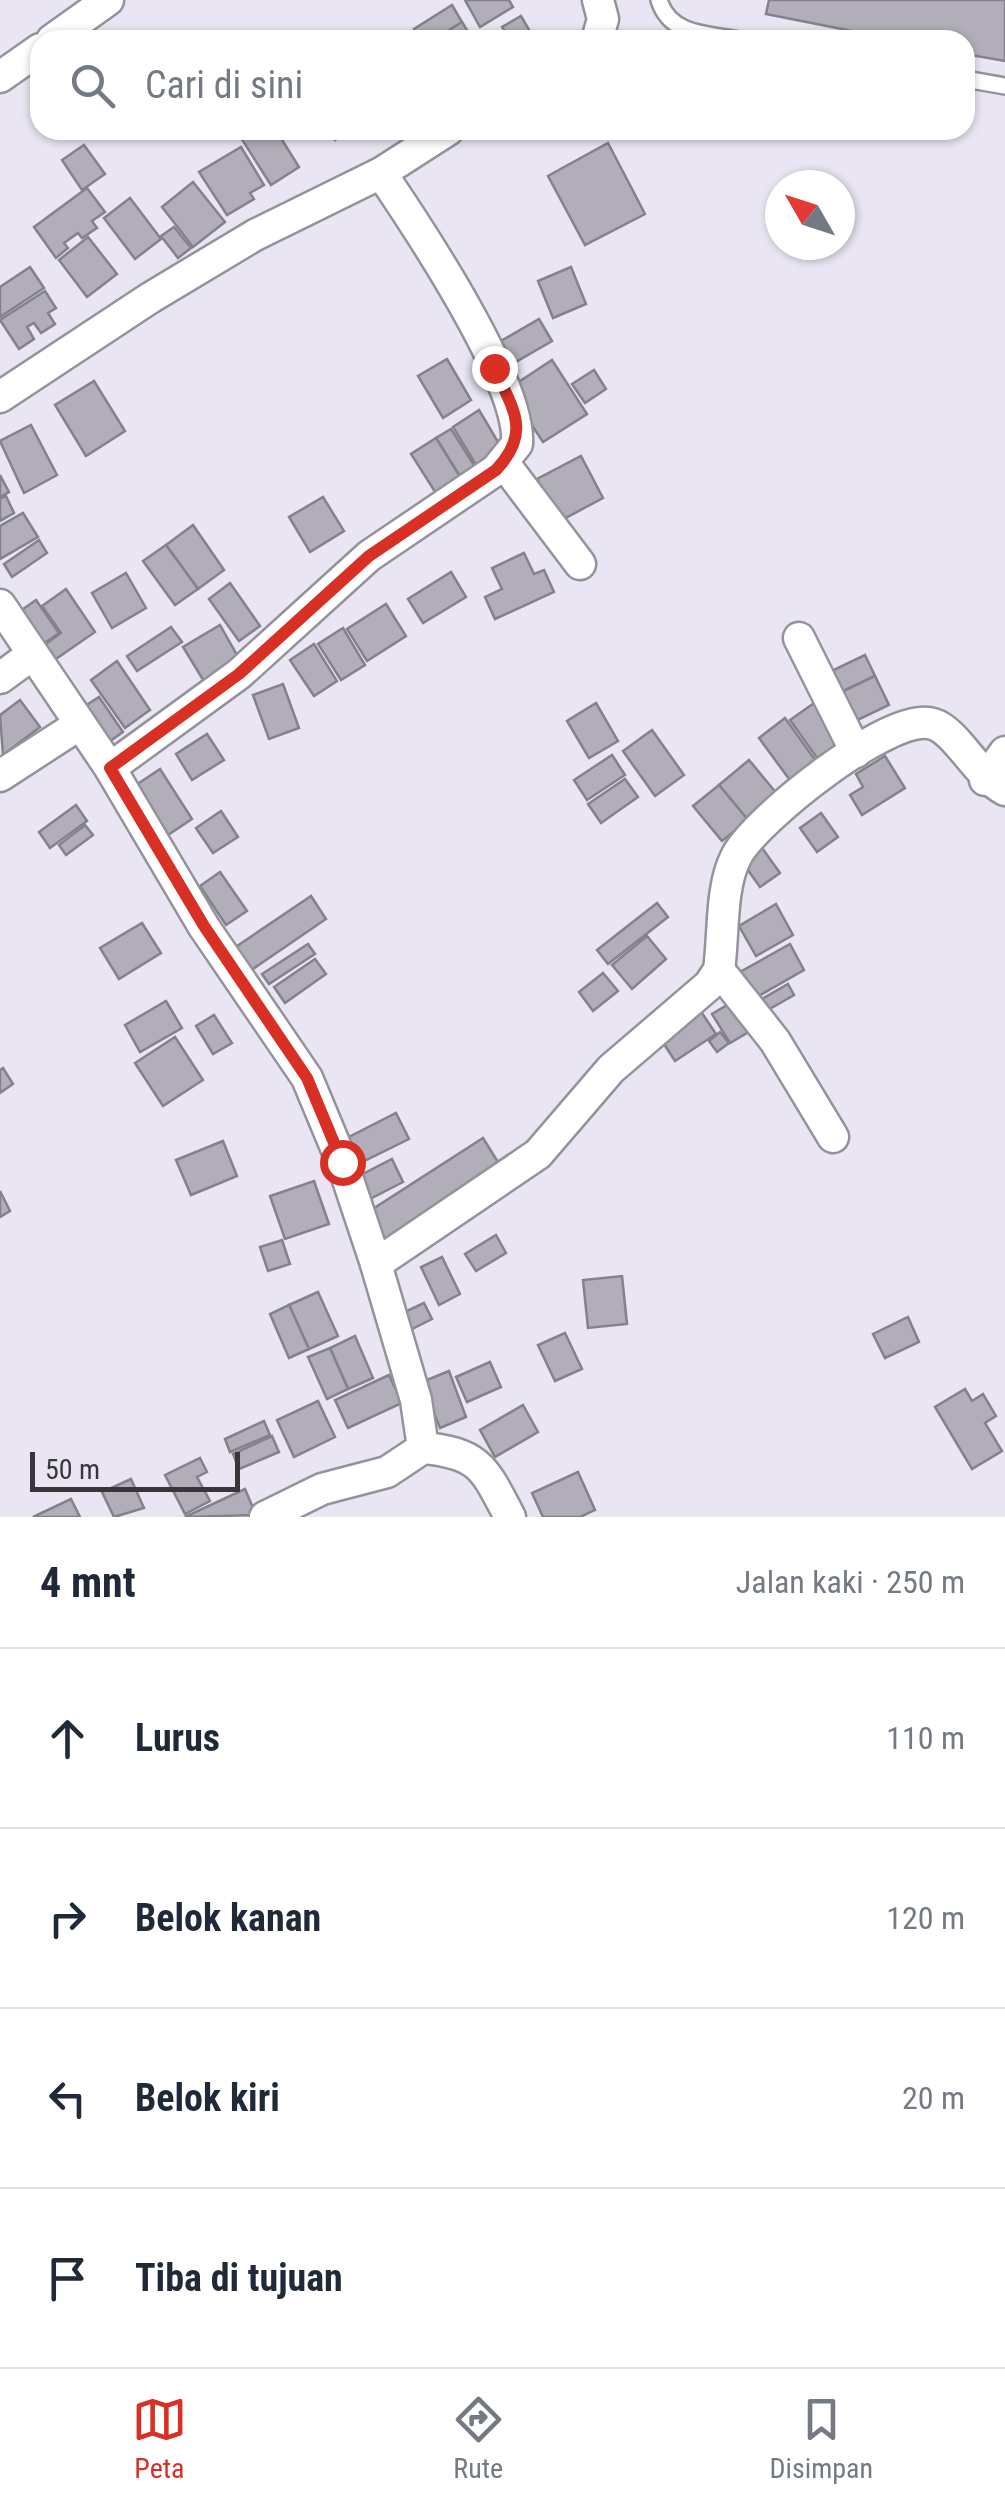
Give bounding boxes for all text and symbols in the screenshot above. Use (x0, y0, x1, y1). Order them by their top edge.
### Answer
search box (30, 30, 975, 140)
icon: search (65, 58, 120, 113)
text: Cari di sini (145, 63, 303, 107)
north arrow (765, 170, 855, 260)
route end (472, 346, 518, 392)
route start (320, 1140, 366, 1186)
scale bar (30, 1447, 240, 1492)
text: 50 m (45, 1453, 100, 1486)
text: 4 mnt (40, 1558, 136, 1607)
text: Jalan kaki · 250 m (736, 1563, 965, 1601)
icon: ahead (40, 1711, 95, 1766)
text: Lurus (135, 1716, 220, 1760)
text: 110 m (886, 1719, 965, 1757)
icon: right (40, 1891, 95, 1946)
text: Belok kanan (135, 1896, 321, 1940)
text: 120 m (886, 1899, 965, 1937)
icon: left (40, 2071, 95, 2126)
text: Belok kiri (135, 2076, 280, 2120)
text: 20 m (902, 2079, 965, 2117)
icon: arrive (40, 2251, 95, 2306)
text: Tiba di tujuan (135, 2256, 343, 2300)
tab: Peta (132, 2392, 187, 2485)
tab: Rute (451, 2392, 506, 2485)
tab: Disimpan (770, 2392, 873, 2485)

